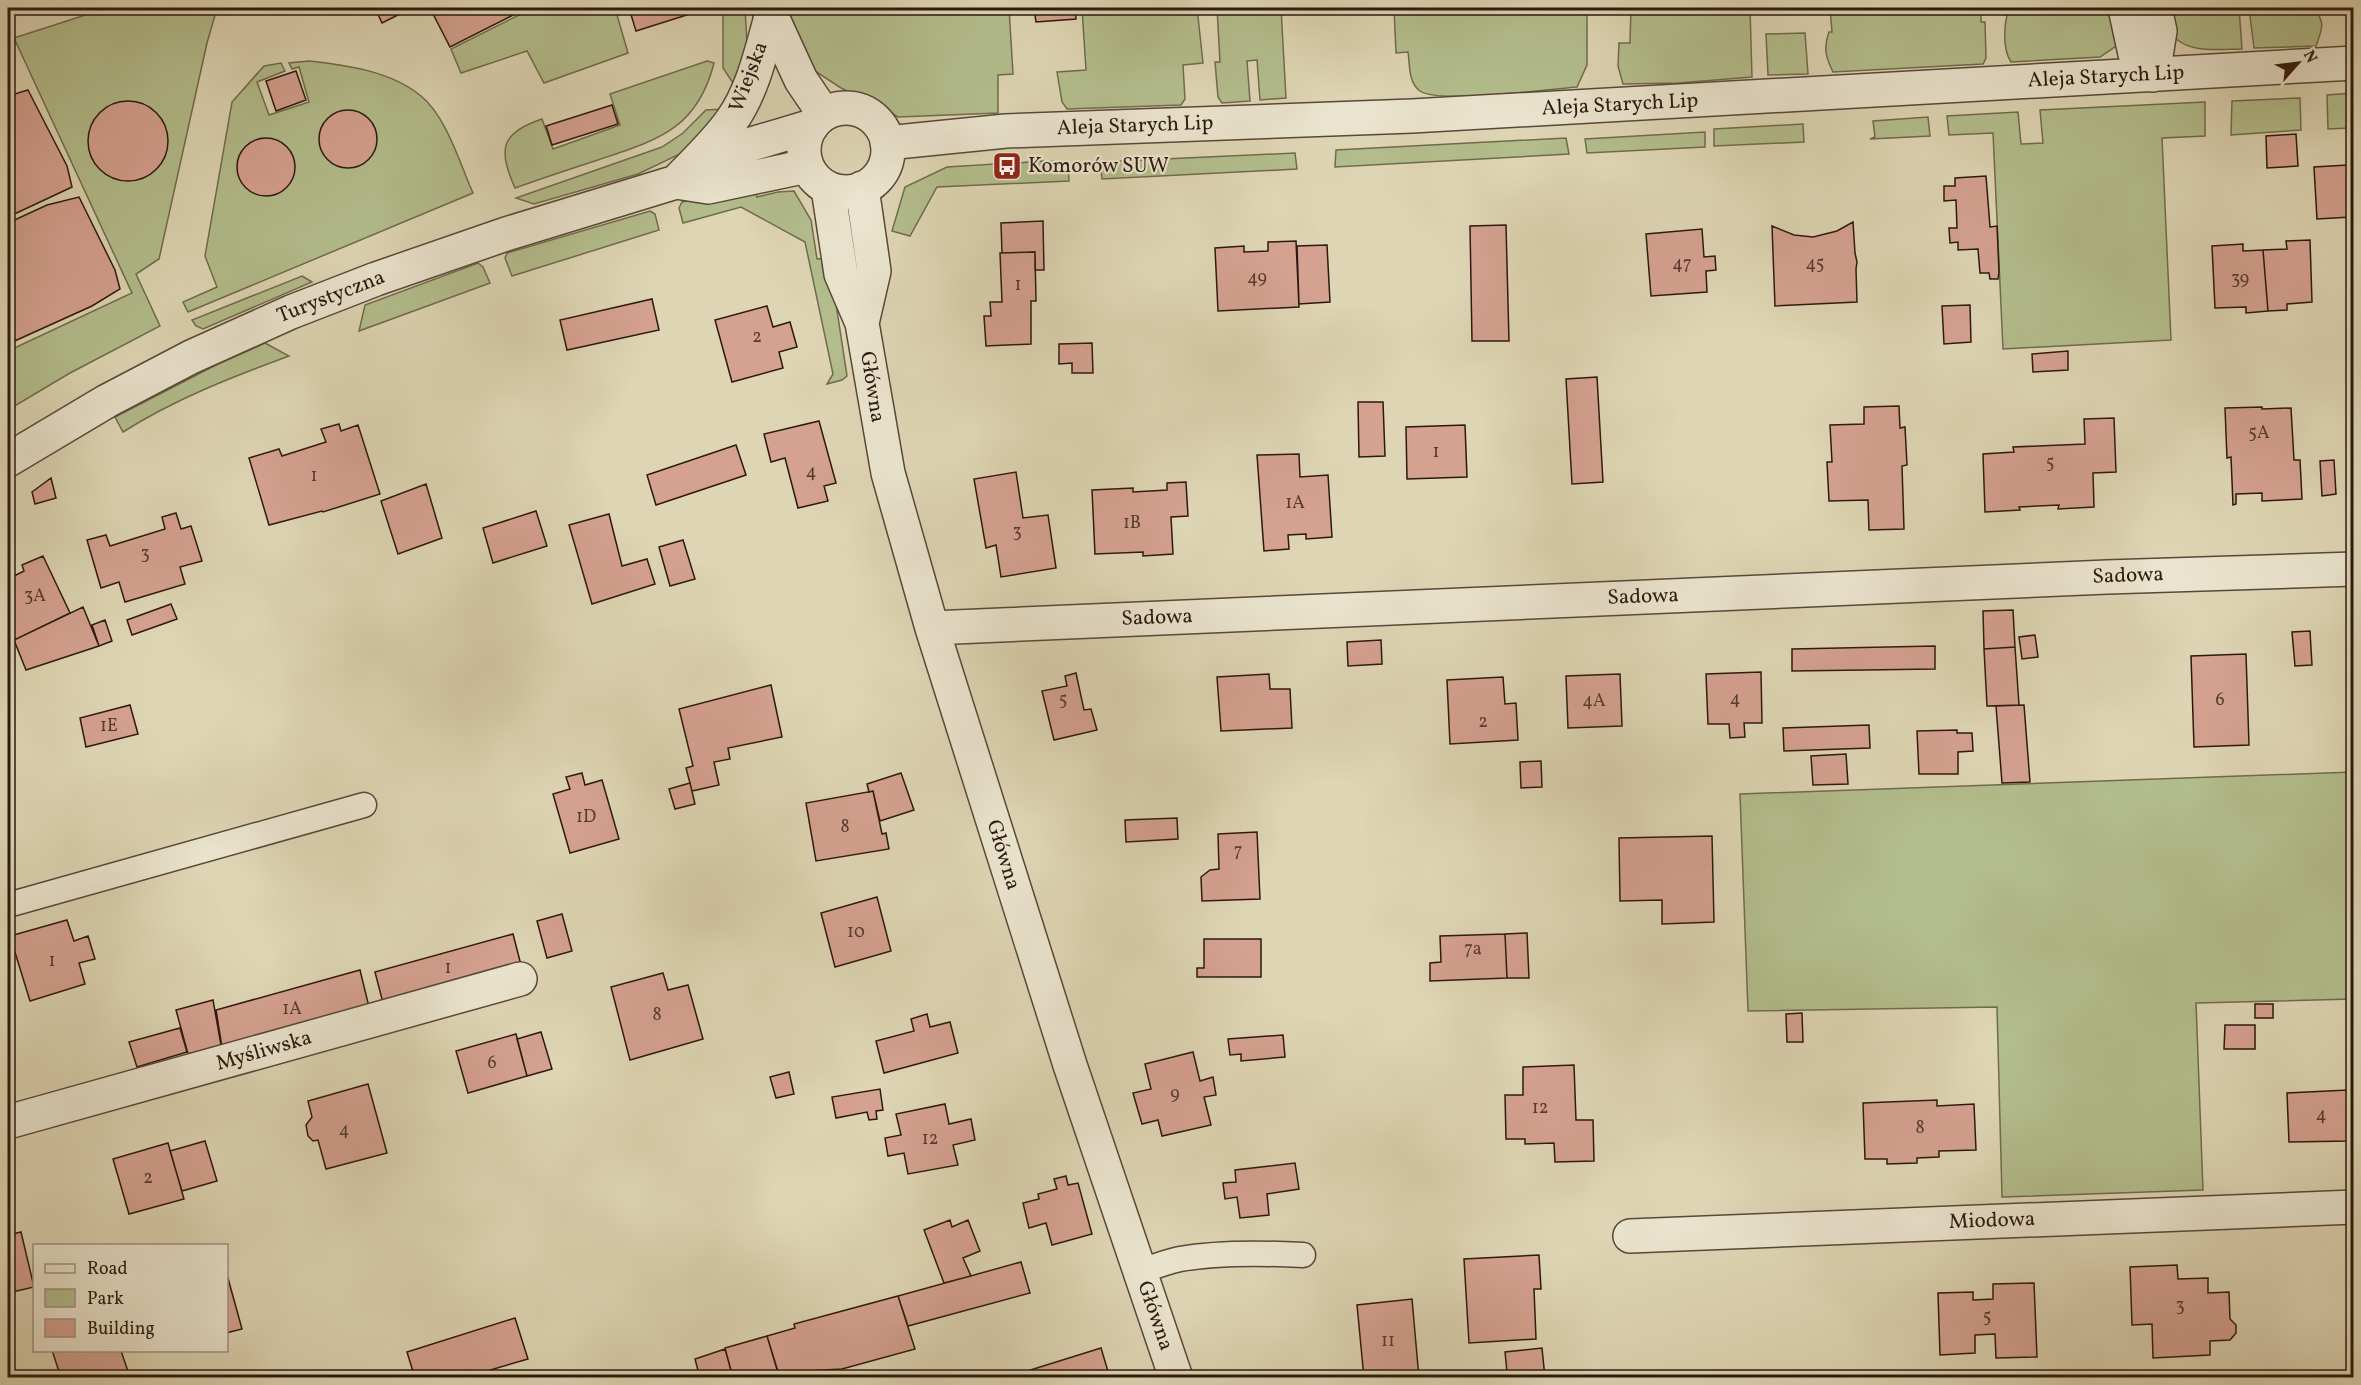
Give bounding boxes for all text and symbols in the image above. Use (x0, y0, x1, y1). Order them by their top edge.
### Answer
north arrow (2268, 33, 2328, 93)
street label: Wiejska (722, 37, 776, 117)
text: N (2297, 47, 2322, 68)
street label: Aleja Starych Lip (2027, 58, 2185, 96)
street label: Aleja Starych Lip (1541, 86, 1699, 124)
street label: Aleja Starych Lip (1056, 109, 1214, 143)
bus stop icon: Komorów SUW (991, 150, 1023, 182)
place label: Komorów SUW (1028, 152, 1169, 181)
house number: 47 (1672, 252, 1692, 277)
house number: 45 (1806, 252, 1824, 277)
street label: Turystyczna (273, 263, 389, 331)
house number: 49 (1247, 266, 1267, 291)
house number: 39 (2231, 267, 2249, 292)
house number: 1 (1015, 273, 1021, 298)
house number: 2 (752, 325, 762, 350)
street label: Główna (852, 349, 892, 425)
house number: 5A (2248, 421, 2270, 446)
house number: 1 (1433, 440, 1439, 465)
house number: 5 (2046, 451, 2054, 476)
house number: 4 (806, 460, 816, 485)
house number: 1 (311, 464, 317, 489)
house number: 1A (1285, 491, 1305, 516)
house number: 1B (1123, 511, 1141, 536)
house number: 3 (1012, 520, 1022, 545)
house number: 3 (140, 542, 150, 567)
street label: Sadowa (2092, 560, 2164, 592)
street label: Sadowa (1607, 581, 1679, 613)
house number: 3A (24, 584, 46, 609)
street label: Sadowa (1121, 602, 1193, 634)
house number: 4 (1730, 687, 1740, 712)
house number: 5 (1059, 688, 1067, 713)
house number: 6 (2215, 688, 2225, 713)
house number: 4A (1582, 689, 1606, 714)
house number: 2 (1478, 710, 1488, 735)
house number: 1E (100, 714, 118, 739)
house number: 1D (576, 805, 596, 830)
house number: 8 (840, 815, 850, 840)
street label: Główna (979, 816, 1027, 894)
house number: 7 (1234, 839, 1242, 864)
house number: 10 (847, 920, 865, 945)
house number: 7a (1464, 937, 1482, 962)
house number: 1 (49, 949, 55, 974)
house number: 1 (445, 956, 451, 981)
house number: 1A (282, 997, 302, 1022)
house number: 8 (652, 1003, 662, 1028)
street label: Myśliwska (213, 1023, 315, 1079)
house number: 6 (487, 1051, 497, 1076)
house number: 9 (1170, 1082, 1180, 1107)
house number: 12 (1532, 1096, 1548, 1121)
house number: 4 (2316, 1103, 2326, 1128)
house number: 8 (1915, 1116, 1925, 1141)
house number: 4 (339, 1118, 349, 1143)
house number: 12 (922, 1127, 938, 1152)
house number: 2 (143, 1166, 153, 1191)
street label: Miodowa (1948, 1205, 2036, 1237)
legend (33, 1244, 228, 1352)
text: Road (87, 1257, 128, 1282)
street label: Główna (1130, 1277, 1180, 1355)
text: Park (87, 1287, 124, 1312)
house number: 3 (2175, 1294, 2185, 1319)
house number: 5 (1983, 1305, 1991, 1330)
text: Building (87, 1317, 155, 1342)
house number: 11 (1381, 1329, 1395, 1354)

